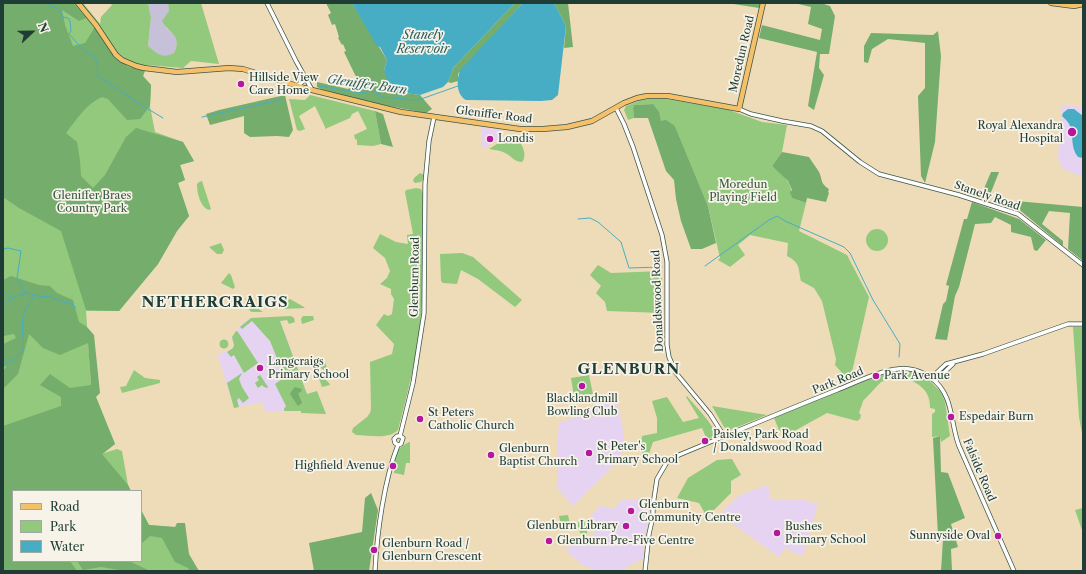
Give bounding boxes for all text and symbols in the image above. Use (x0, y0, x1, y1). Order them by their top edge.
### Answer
north arrow (12, 12, 52, 52)
street label: Moredun Road (727, 14, 757, 94)
text: N (35, 20, 51, 35)
water label: Stanely Reservoir (397, 29, 449, 57)
place label: Hillside View Care Home (249, 71, 319, 97)
water label: Gleniffer Burn (326, 72, 408, 98)
marker: Hillside View Care Home (236, 79, 246, 89)
street label: Gleniffer Road (455, 104, 533, 126)
place label: Royal Alexandra Hospital (977, 119, 1063, 145)
marker: Royal Alexandra Hospital (1066, 126, 1078, 138)
place label: Londis (498, 132, 534, 146)
marker: Londis (485, 134, 495, 144)
park label: Moredun Playing Field (709, 178, 777, 204)
street label: Stanely Road (952, 179, 1022, 213)
park label: Gleniffer Braes Country Park (53, 189, 131, 215)
street label: Glenburn Road (408, 237, 422, 317)
street label: Donaldswood Road (650, 250, 666, 352)
district label: NETHERCRAIGS (142, 294, 288, 312)
place label: Langcraigs Primary School (268, 355, 349, 381)
district label: GLENBURN (578, 361, 680, 379)
marker: Langcraigs Primary School (255, 363, 265, 373)
street label: Park Road (810, 365, 866, 397)
place label: Park Avenue (884, 369, 950, 383)
marker: Park Avenue (871, 371, 881, 381)
marker: Blacklandmill Bowling Club (577, 381, 587, 391)
place label: Blacklandmill Bowling Club (546, 392, 618, 418)
place label: St Peters Catholic Church (428, 406, 514, 432)
place label: Espedair Burn (959, 410, 1034, 424)
marker: Espedair Burn (946, 412, 956, 422)
marker: St Peters Catholic Church (415, 414, 425, 424)
place label: Paisley, Park Road / Donaldswood Road (713, 428, 822, 454)
marker: Paisley, Park Road / Donaldswood Road (700, 436, 710, 446)
street label: Falside Road (960, 437, 998, 503)
place label: St Peter's Primary School (597, 440, 678, 466)
place label: Glenburn Baptist Church (499, 442, 577, 468)
marker: St Peter's Primary School (584, 448, 594, 458)
marker: Glenburn Baptist Church (486, 450, 496, 460)
place label: Highfield Avenue (294, 459, 385, 473)
marker: Highfield Avenue (388, 461, 398, 471)
legend (12, 490, 142, 562)
place label: Glenburn Community Centre (639, 498, 741, 524)
text: Road (50, 499, 80, 514)
marker: Glenburn Community Centre (626, 506, 636, 516)
text: Park (50, 519, 76, 534)
place label: Glenburn Library (527, 519, 618, 533)
place label: Bushes Primary School (785, 520, 866, 546)
marker: Glenburn Library (621, 521, 631, 531)
marker: Bushes Primary School (772, 528, 782, 538)
place label: Sunnyside Oval (909, 529, 990, 543)
marker: Sunnyside Oval (993, 531, 1003, 541)
place label: Glenburn Pre-Five Centre (557, 534, 694, 548)
marker: Glenburn Pre-Five Centre (544, 536, 554, 546)
place label: Glenburn Road / Glenburn Crescent (382, 537, 482, 563)
text: Water (50, 539, 84, 554)
marker: Glenburn Road / Glenburn Crescent (369, 545, 379, 555)

